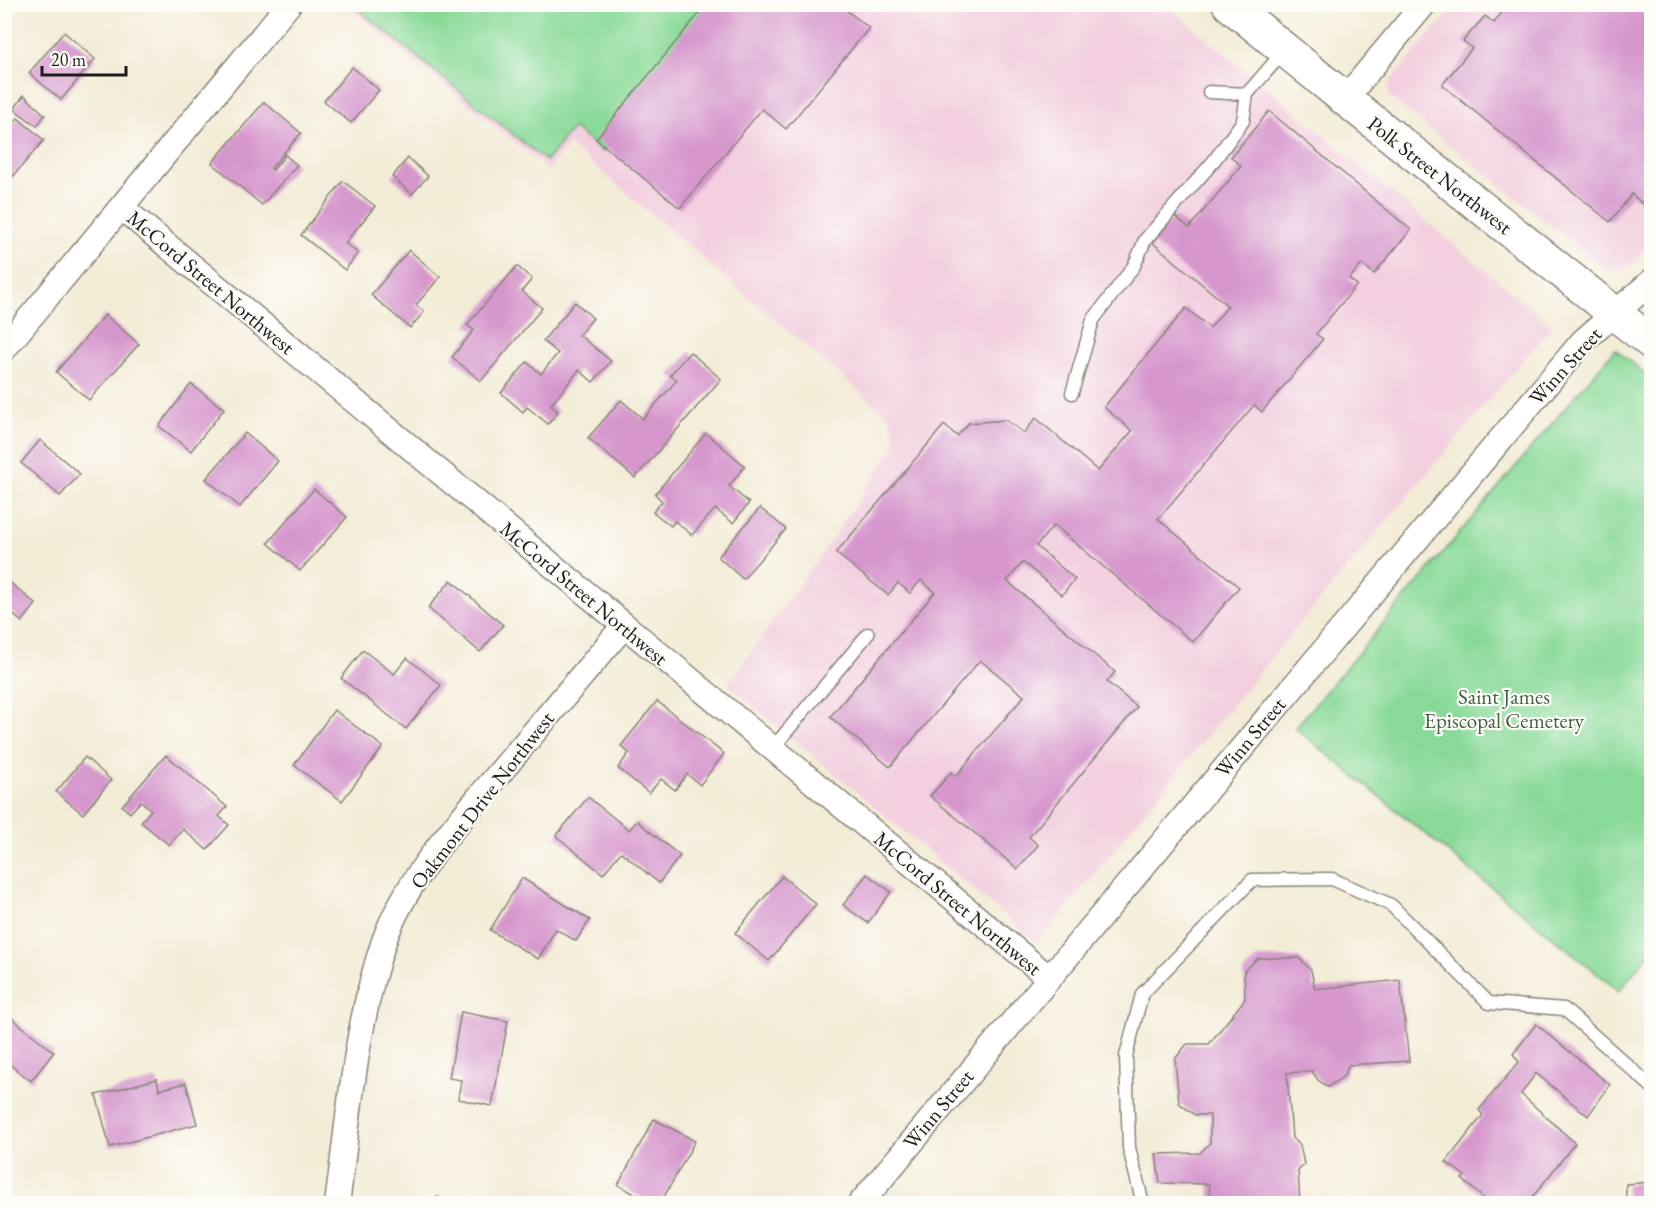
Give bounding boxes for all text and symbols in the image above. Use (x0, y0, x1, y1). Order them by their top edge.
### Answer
scale bar (42, 39, 126, 77)
text: 20 m (51, 48, 86, 71)
street label: Polk Street Northwest (1362, 110, 1518, 240)
street label: McCord Street Northwest (122, 204, 301, 360)
street label: Winn Street (1523, 321, 1608, 411)
street label: McCord Street Northwest (495, 515, 674, 671)
park label: Saint James Episcopal Cemetery (1424, 683, 1585, 734)
street label: Winn Street (1209, 691, 1292, 783)
street label: Oakmont Drive Northwest (404, 705, 560, 894)
street label: McCord Street Northwest (869, 825, 1048, 981)
street label: Winn Street (897, 1063, 980, 1155)

